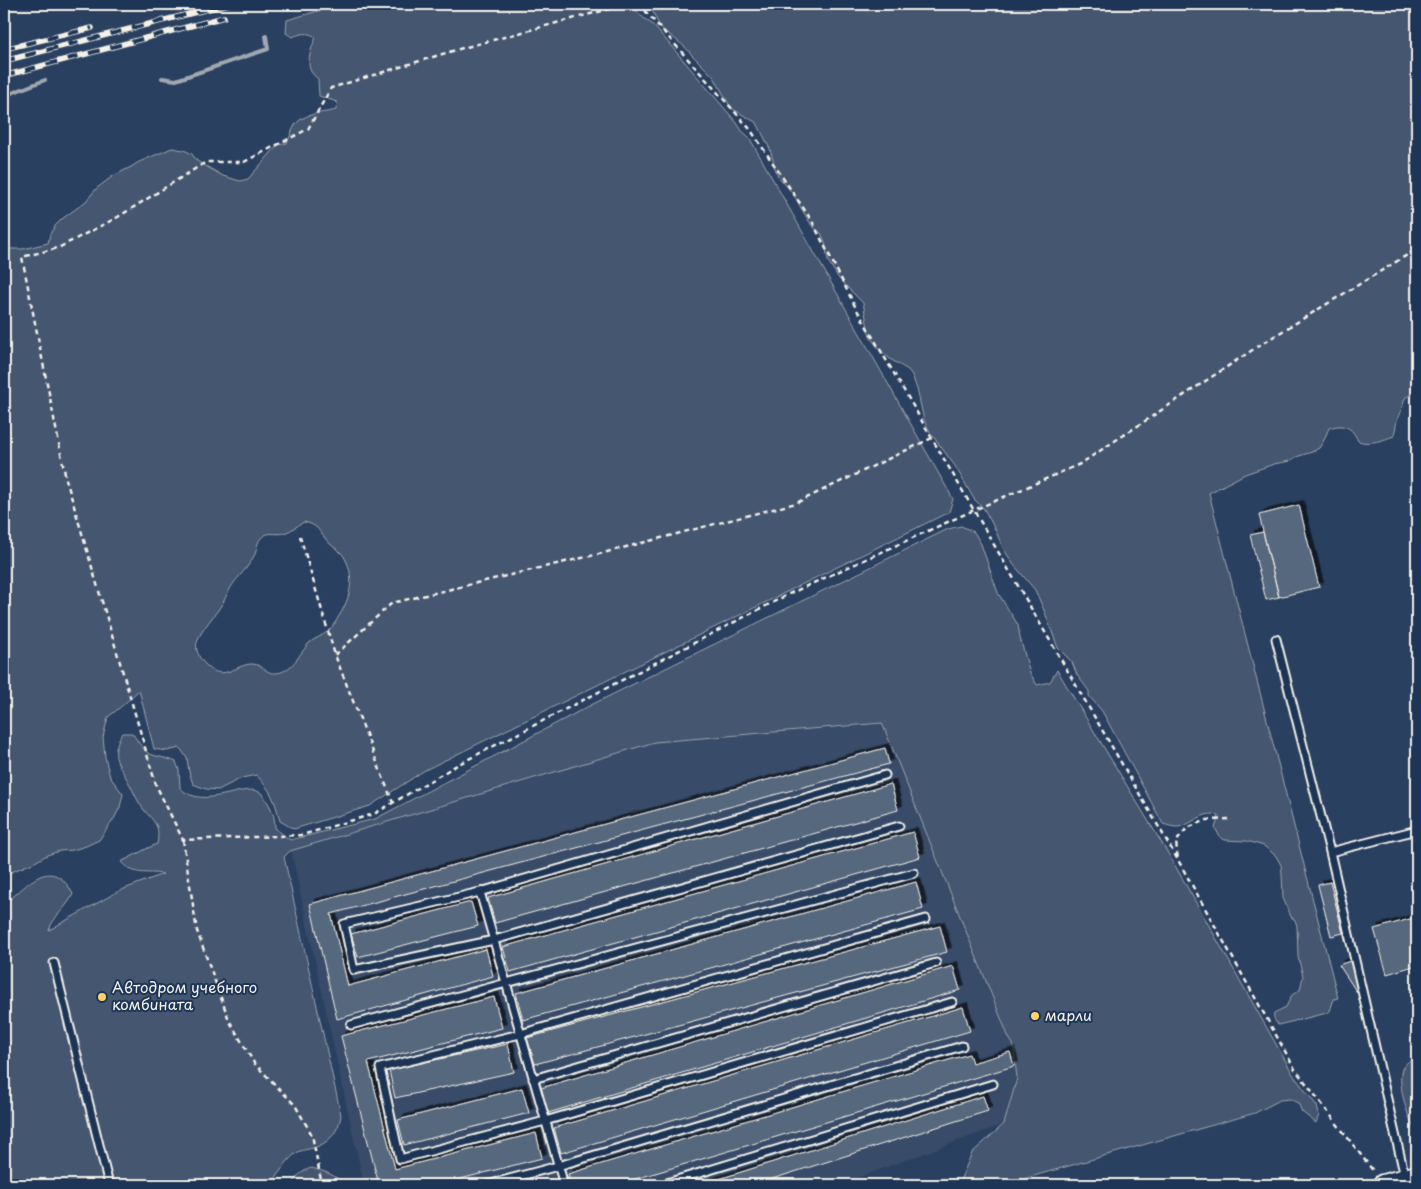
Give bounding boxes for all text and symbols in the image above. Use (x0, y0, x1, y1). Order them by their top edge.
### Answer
place label: Автодром учебного комбината (112, 975, 257, 1015)
marker: Автодром учебного комбината (96, 991, 108, 1003)
place label: марли (1045, 1003, 1092, 1026)
marker: марли (1029, 1010, 1041, 1022)

